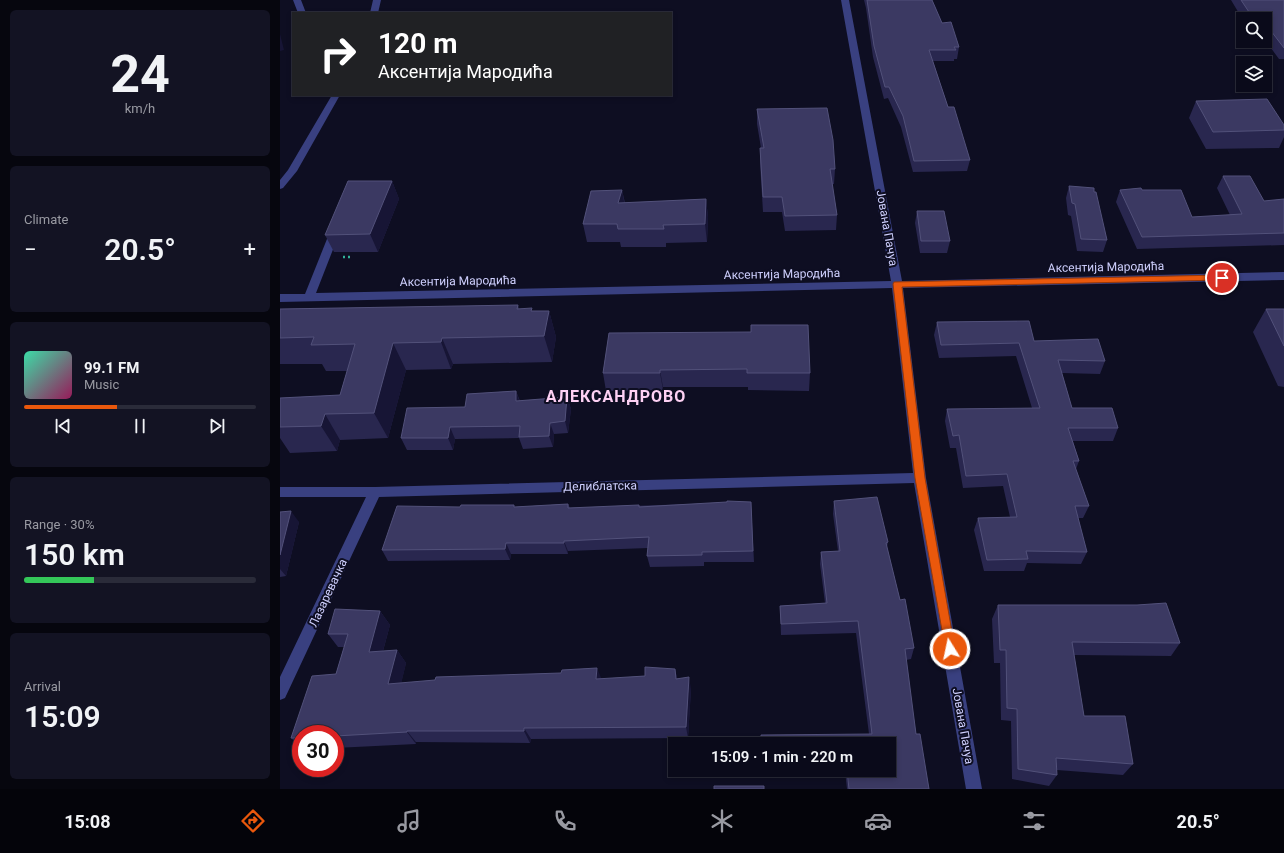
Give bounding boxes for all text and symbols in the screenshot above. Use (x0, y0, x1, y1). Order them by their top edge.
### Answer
map controls (1236, 12, 1272, 92)
button: search (1236, 12, 1272, 48)
text: 120 m (378, 27, 457, 60)
icon: right (312, 28, 364, 80)
text: 24 (110, 44, 170, 105)
button: layers (1236, 56, 1272, 92)
text: Аксентија Мародића (378, 61, 553, 82)
text: km/h (125, 101, 155, 116)
street label: Јована Пачуа (873, 189, 901, 267)
text: Climate (24, 212, 68, 227)
text: 20.5° (104, 232, 176, 267)
text: − (24, 237, 37, 262)
text: + (244, 237, 256, 262)
street label: Аксентија Мародића (1048, 259, 1164, 275)
pin (1205, 261, 1239, 295)
street label: Аксентија Мародића (724, 266, 840, 282)
icon: arrive (1211, 267, 1233, 289)
street label: Аксентија Мародића (400, 273, 516, 289)
text: 99.1 FM (84, 359, 139, 377)
text: Music (84, 377, 119, 392)
district label: АЛЕКСАНДРОВО (546, 387, 686, 406)
icon: previous (52, 415, 74, 437)
icon: pause (129, 415, 151, 437)
icon: next (206, 415, 228, 437)
street label: Делиблатска (563, 478, 637, 494)
text: Range · 30% (24, 517, 94, 532)
text: 150 km (24, 537, 125, 572)
street label: Лазаревачка (306, 557, 350, 629)
position arrow (929, 628, 971, 670)
text: Arrival (24, 679, 61, 694)
street label: Јована Пачуа (949, 687, 977, 765)
text: 15:09 (24, 699, 101, 734)
speed limit sign: 30 (292, 725, 344, 777)
text: 15:09 · 1 min · 220 m (711, 748, 853, 766)
icon: directions (239, 807, 267, 835)
icon: music (395, 807, 423, 835)
icon: phone (551, 807, 579, 835)
icon: climate (708, 807, 736, 835)
icon: car (864, 807, 892, 835)
icon: filters (1020, 807, 1048, 835)
text: 15:08 (64, 811, 111, 832)
text: 20.5° (1177, 811, 1220, 832)

